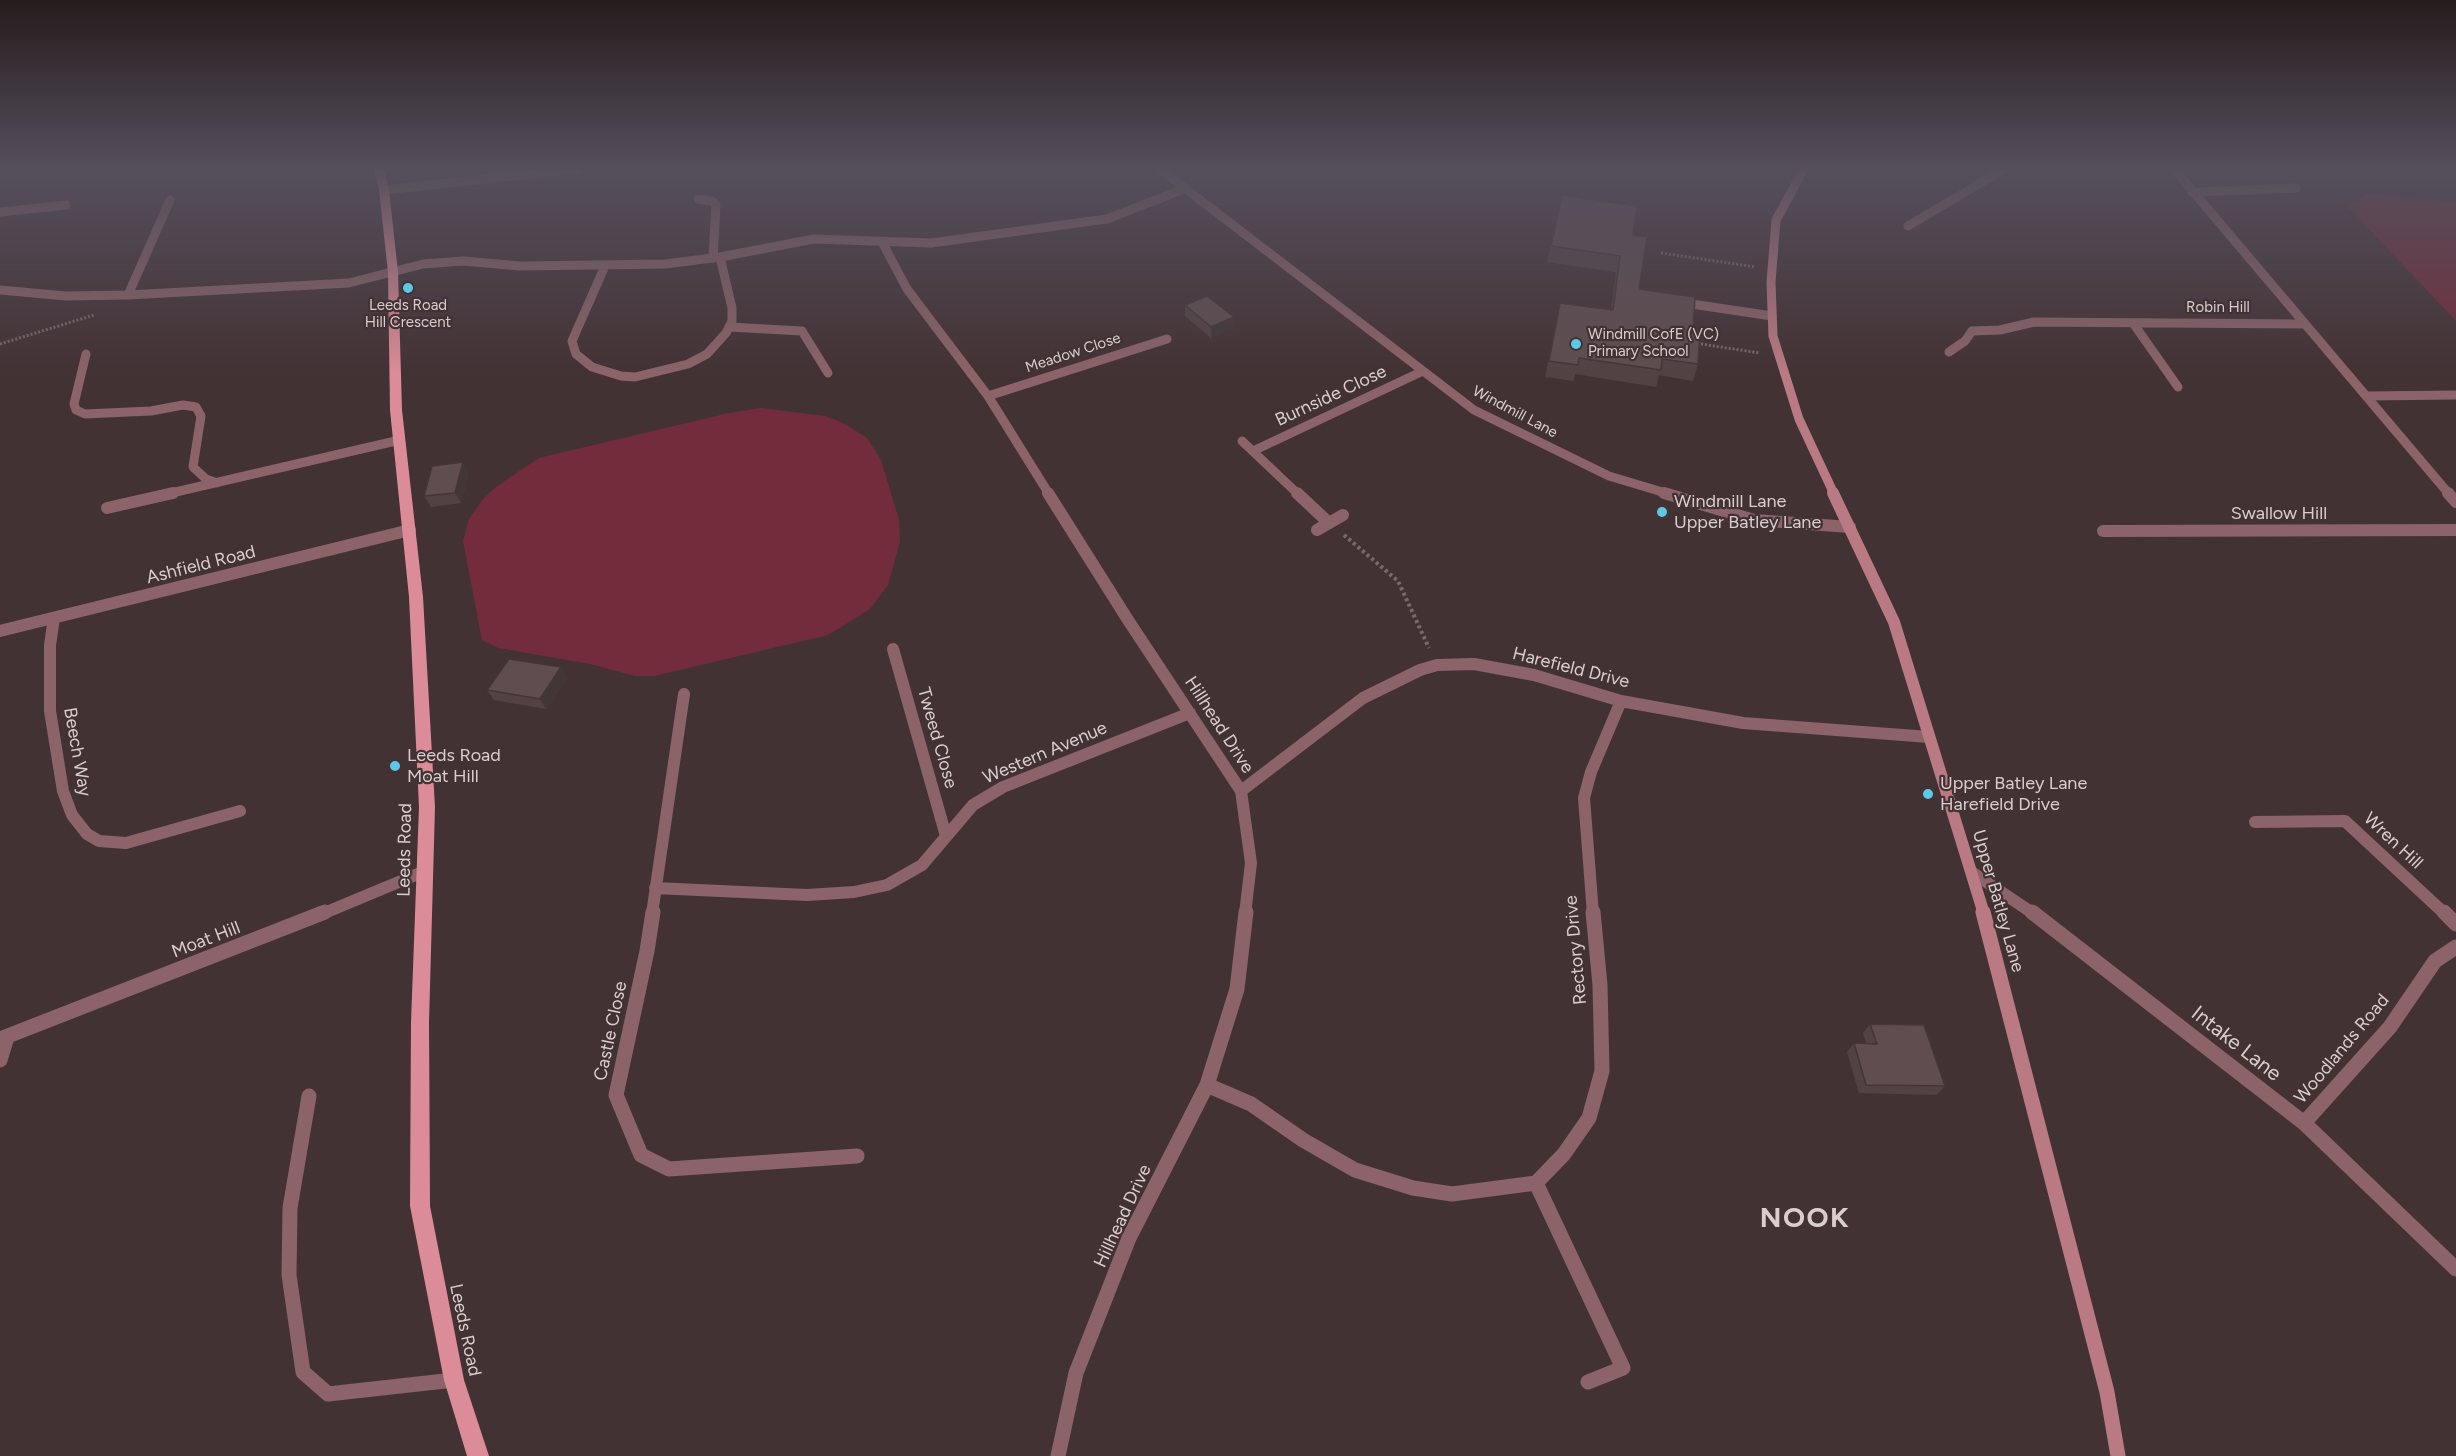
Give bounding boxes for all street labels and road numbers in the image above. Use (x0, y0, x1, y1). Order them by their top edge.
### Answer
street label: Robin Hill (2186, 299, 2250, 317)
street label: Meadow Close (1023, 329, 1123, 377)
street label: Burnside Close (1272, 361, 1390, 431)
street label: Windmill Lane (1469, 382, 1561, 442)
street label: Swallow Hill (2231, 503, 2327, 525)
street label: Ashfield Road (144, 541, 258, 589)
street label: Harefield Drive (1510, 643, 1632, 693)
street label: Hillhead Drive (1180, 672, 1258, 778)
street label: Tweed Close (912, 685, 962, 791)
street label: Beech Way (59, 706, 95, 798)
street label: Western Avenue (980, 717, 1110, 789)
street label: Leeds Road (393, 803, 417, 897)
street label: Wren Hill (2359, 808, 2427, 874)
street label: Upper Batley Lane (1967, 827, 2029, 975)
street label: Rectory Drive (1560, 894, 1592, 1006)
street label: Moat Hill (169, 917, 243, 963)
street label: Castle Close (590, 979, 632, 1083)
street label: Woodlands Road (2290, 990, 2394, 1108)
street label: Intake Lane (2186, 1001, 2286, 1087)
street label: Hillhead Drive (1090, 1161, 1156, 1271)
street label: Leeds Road (445, 1282, 485, 1378)

